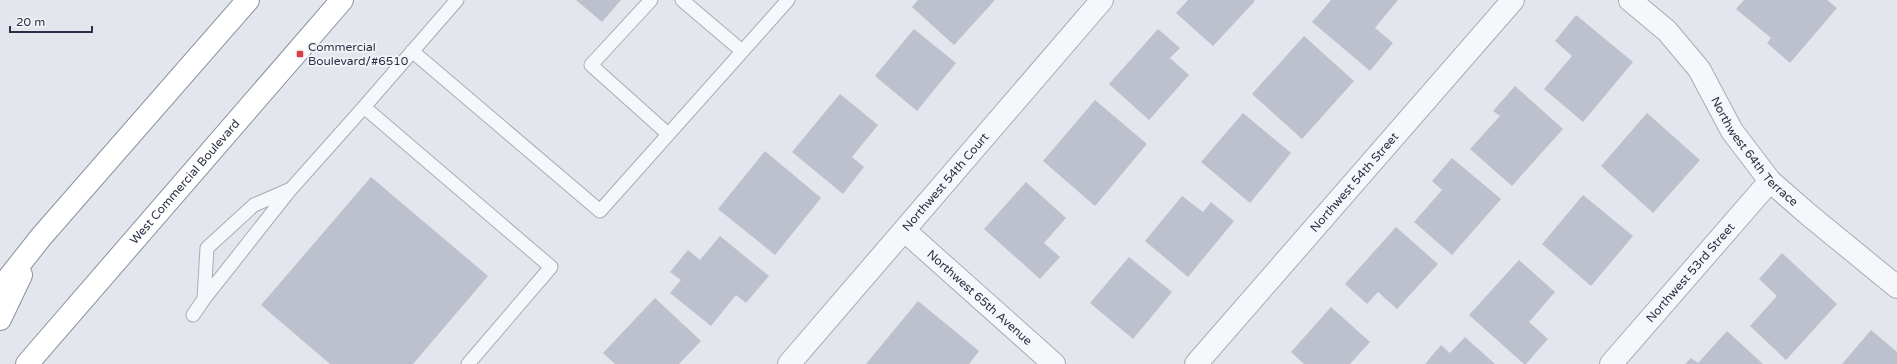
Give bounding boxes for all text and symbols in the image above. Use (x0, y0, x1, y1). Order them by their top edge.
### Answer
scale bar (10, 8, 92, 34)
text: 20 m (16, 15, 45, 29)
place label: Commercial Boulevard/#6510 (308, 40, 409, 68)
marker: Commercial Boulevard/#6510 (295, 49, 305, 59)
street label: Northwest 64th Terrace (1708, 94, 1801, 209)
street label: West Commercial Boulevard (127, 117, 243, 247)
street label: Northwest 54th Street (1307, 129, 1402, 235)
street label: Northwest 54th Court (899, 130, 992, 234)
street label: Northwest 53rd Street (1643, 220, 1738, 325)
street label: Northwest 65th Avenue (924, 247, 1035, 348)

